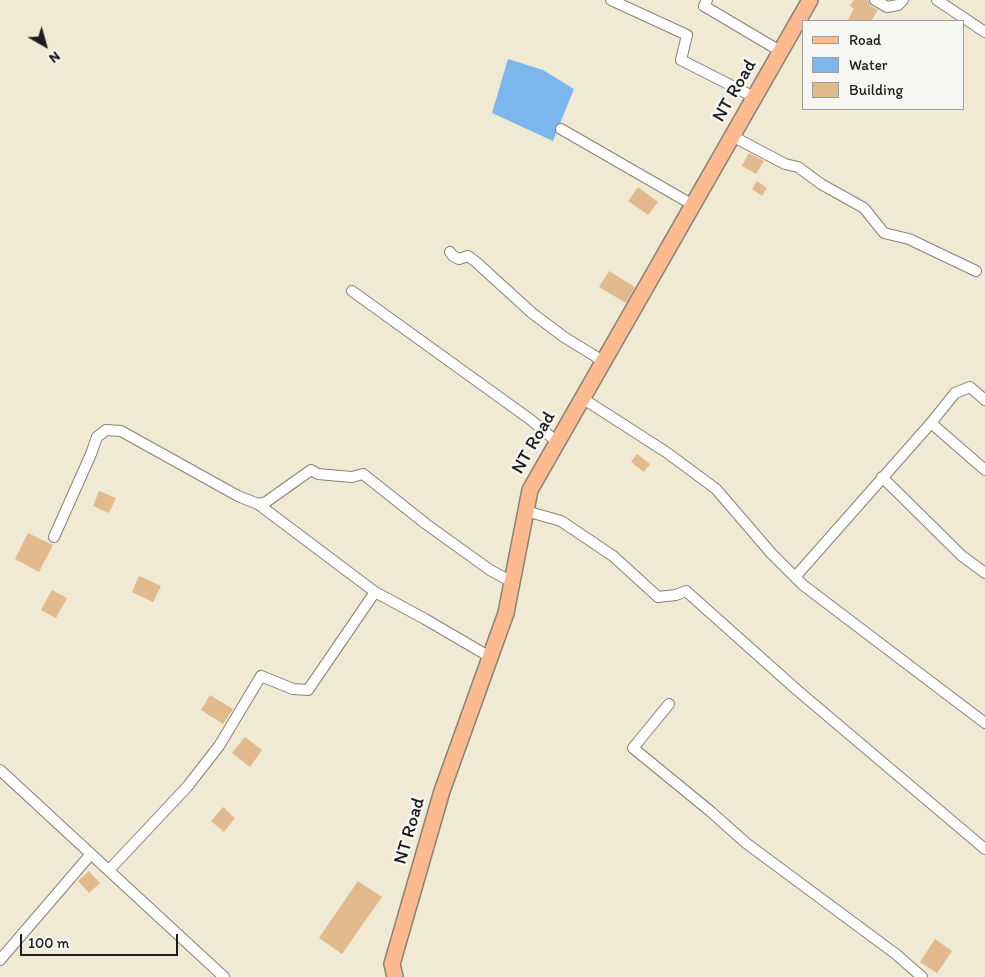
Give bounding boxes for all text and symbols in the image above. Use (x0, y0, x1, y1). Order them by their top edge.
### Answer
north arrow (20, 20, 70, 70)
legend (802, 20, 965, 110)
text: Road (849, 31, 881, 49)
text: N (46, 48, 64, 67)
street label: NT Road (708, 56, 762, 126)
text: Water (849, 56, 887, 74)
text: Building (849, 81, 903, 99)
street label: NT Road (507, 408, 561, 478)
street label: NT Road (390, 795, 430, 867)
scale bar (22, 924, 180, 956)
text: 100 m (28, 934, 69, 952)

